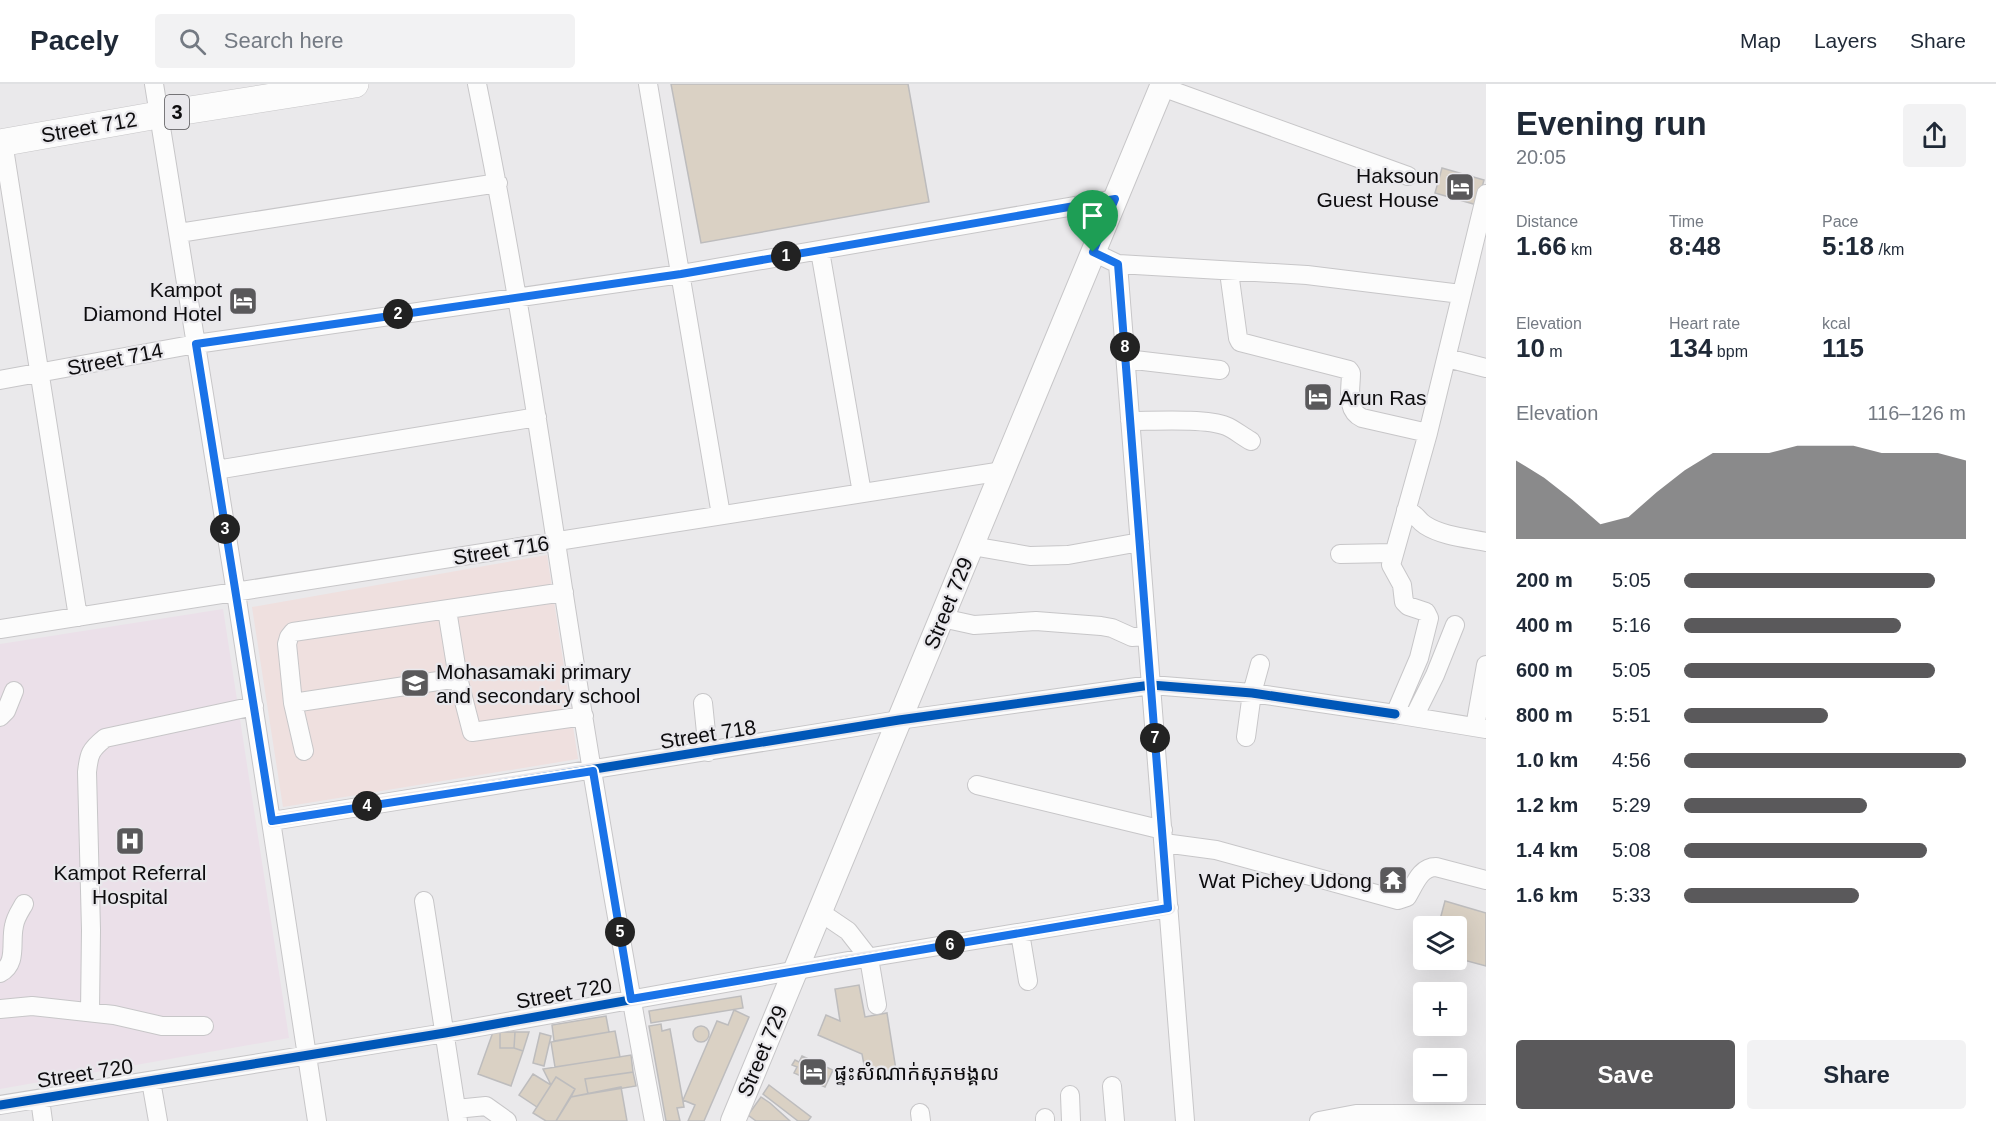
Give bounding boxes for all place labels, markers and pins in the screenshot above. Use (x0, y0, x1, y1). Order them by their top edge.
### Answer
place label: Haksoun Guest House (1316, 164, 1439, 211)
hotel icon: Haksoun Guest House (1444, 171, 1476, 203)
pin (1067, 190, 1118, 252)
pin: 1 (771, 241, 801, 271)
place label: Kampot Diamond Hotel (83, 278, 222, 325)
hotel icon: Kampot Diamond Hotel (227, 285, 259, 317)
pin: 2 (383, 299, 413, 329)
pin: 8 (1110, 332, 1140, 362)
hotel icon: Arun Ras (1302, 381, 1334, 413)
place label: Arun Ras (1339, 386, 1427, 409)
pin: 3 (210, 514, 240, 544)
place label: Mohasamaki primary and secondary school (436, 660, 640, 707)
school or university icon: Mohasamaki primary and secondary school (399, 667, 431, 699)
pin: 7 (1140, 723, 1170, 753)
pin: 4 (352, 791, 382, 821)
hospital icon: Kampot Referral Hospital (114, 825, 146, 857)
place label: Kampot Referral Hospital (54, 861, 206, 908)
temple icon: Wat Pichey Udong (1377, 864, 1409, 896)
place label: Wat Pichey Udong (1199, 869, 1372, 892)
pin: 5 (605, 917, 635, 947)
pin: 6 (935, 930, 965, 960)
hotel icon: ផ្ទះសំណាក់សុភមង្គល (797, 1056, 829, 1088)
place label: ផ្ទះសំណាក់សុភមង្គល (834, 1061, 999, 1086)

